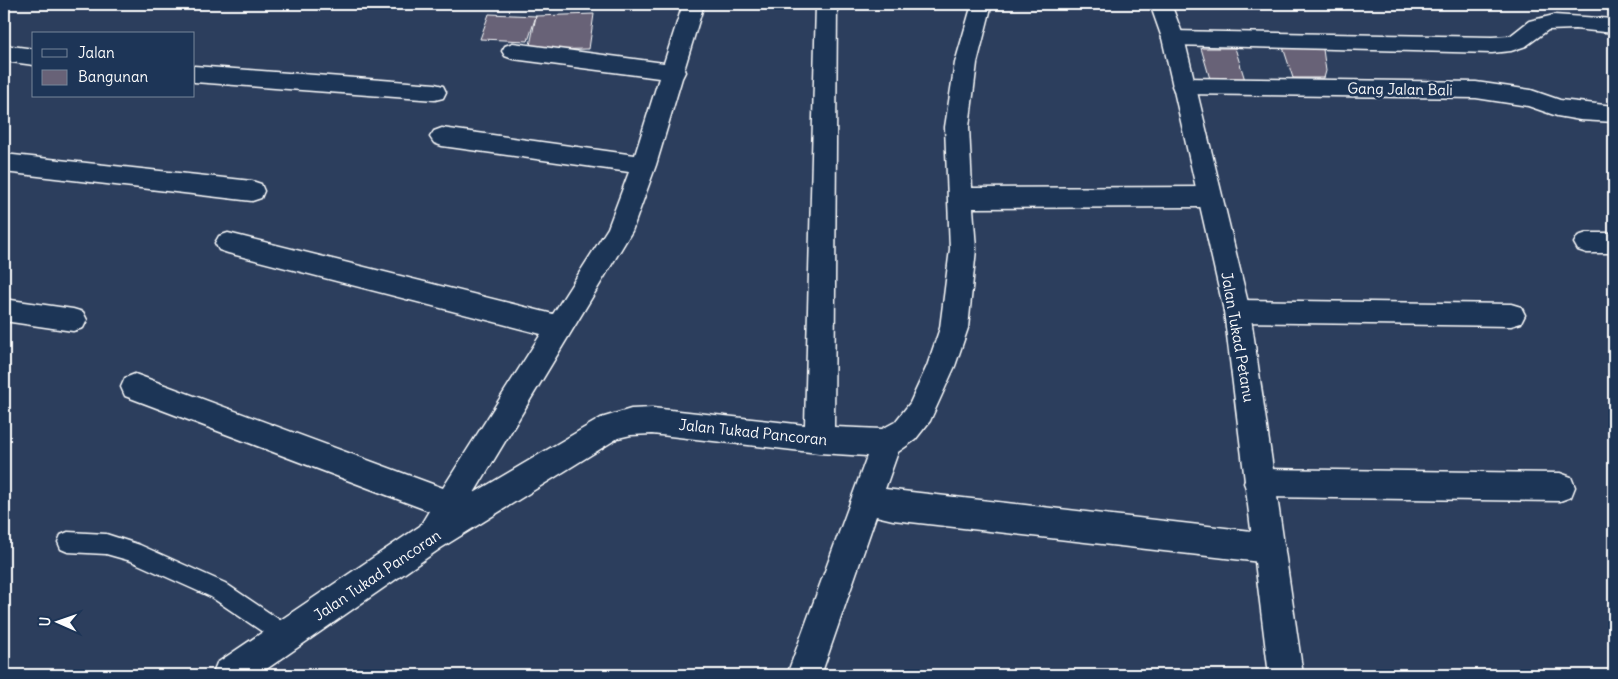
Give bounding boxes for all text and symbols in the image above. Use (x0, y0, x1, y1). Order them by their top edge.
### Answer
legend (32, 32, 195, 98)
text: Jalan (78, 43, 115, 62)
text: Bangunan (78, 67, 148, 86)
street label: Gang Jalan Bali (1347, 79, 1453, 99)
street label: Jalan Tukad Petanu (1217, 270, 1259, 404)
street label: Jalan Tukad Pancoran (678, 415, 829, 449)
street label: Jalan Tukad Pancoran (310, 525, 444, 625)
north arrow (32, 596, 82, 646)
text: U (36, 616, 54, 627)

